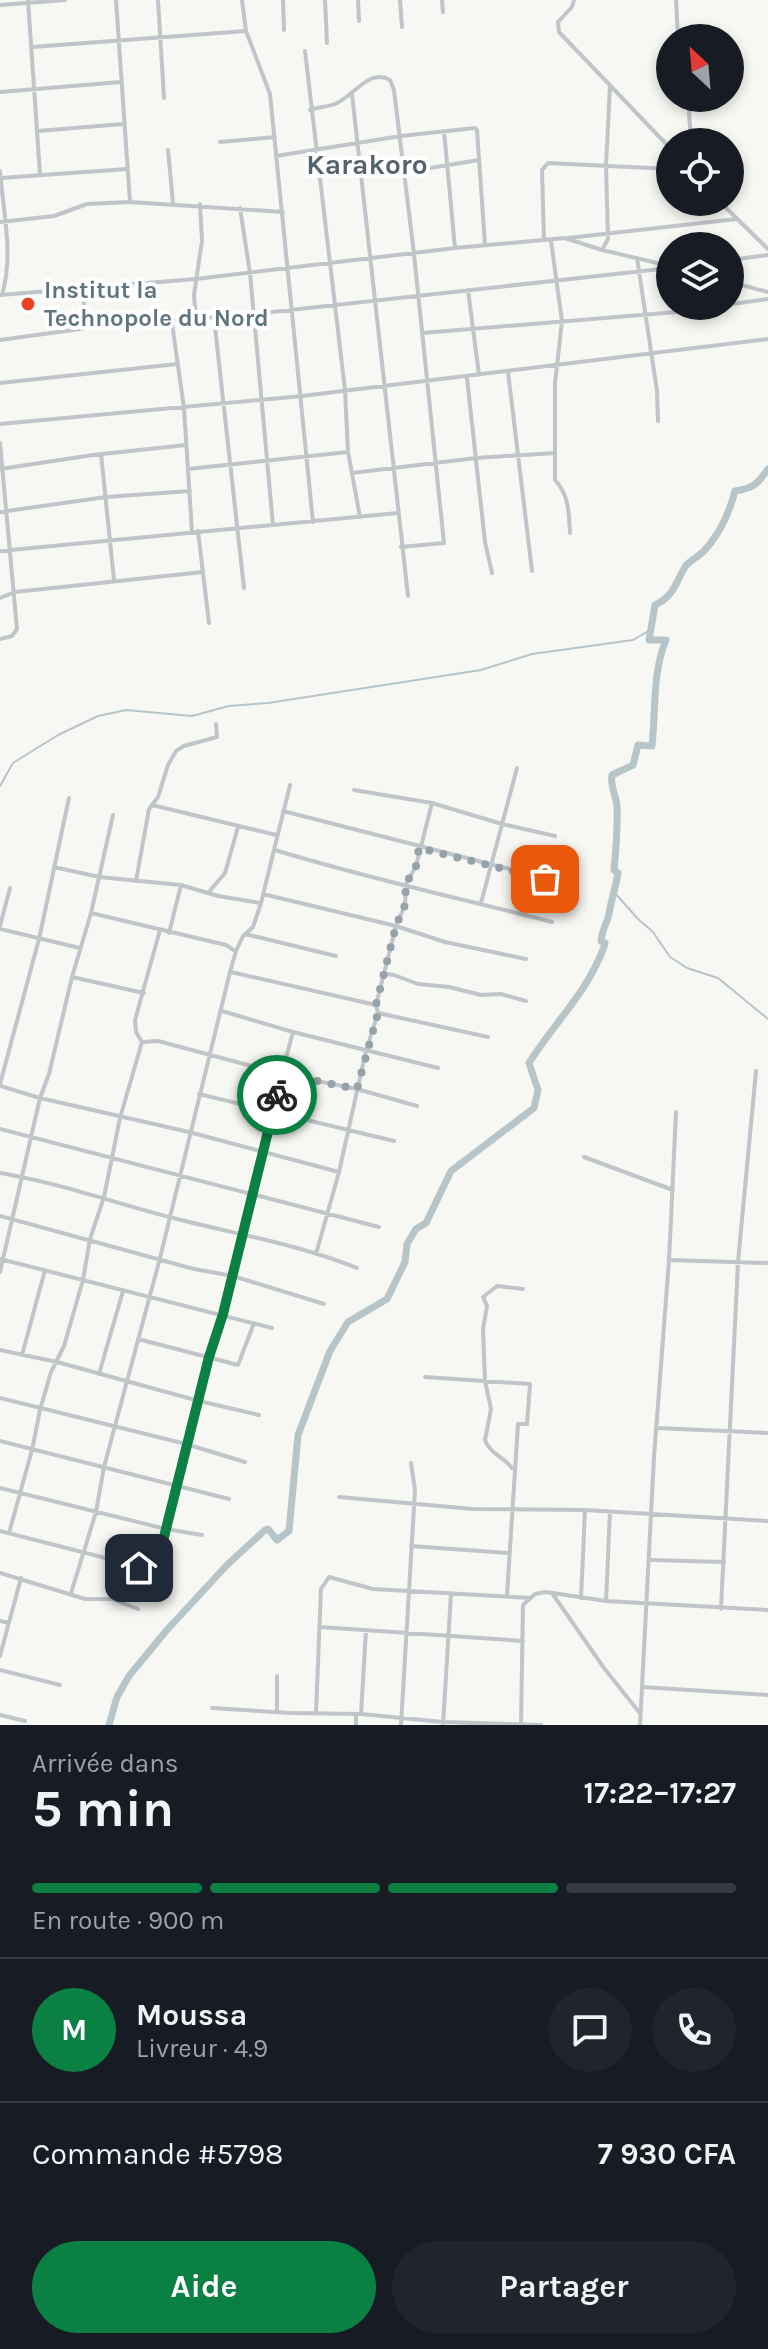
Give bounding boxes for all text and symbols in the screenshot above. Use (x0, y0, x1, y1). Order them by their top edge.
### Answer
north arrow (656, 24, 744, 112)
map controls (656, 24, 744, 320)
button: locate (656, 128, 744, 216)
district label: Karakoro (306, 148, 428, 181)
button: layers (656, 232, 744, 320)
place label: Institut la Technopole du Nord (44, 276, 269, 332)
marker: Institut la Technopole du Nord (19, 295, 37, 313)
pin (511, 845, 579, 913)
icon: bag (523, 857, 567, 901)
courier (237, 1055, 317, 1135)
icon: bike (255, 1073, 299, 1117)
pin (105, 1534, 173, 1602)
icon: home (117, 1546, 161, 1590)
text: Arrivée dans (32, 1748, 179, 1779)
text: 17:22–17:27 (583, 1775, 736, 1811)
text: 5 min (32, 1778, 174, 1839)
text: En route · 900 m (32, 1905, 224, 1936)
button: chat (548, 1988, 632, 2072)
button: phone (652, 1988, 736, 2072)
text: Moussa (136, 1997, 247, 2033)
text: M (61, 2012, 87, 2048)
text: Livreur · 4.9 (136, 2033, 268, 2064)
text: Commande #5798 (32, 2136, 283, 2172)
text: 7 930 CFA (598, 2136, 736, 2172)
button: Aide (32, 2241, 376, 2333)
button: Partager (392, 2241, 736, 2333)

